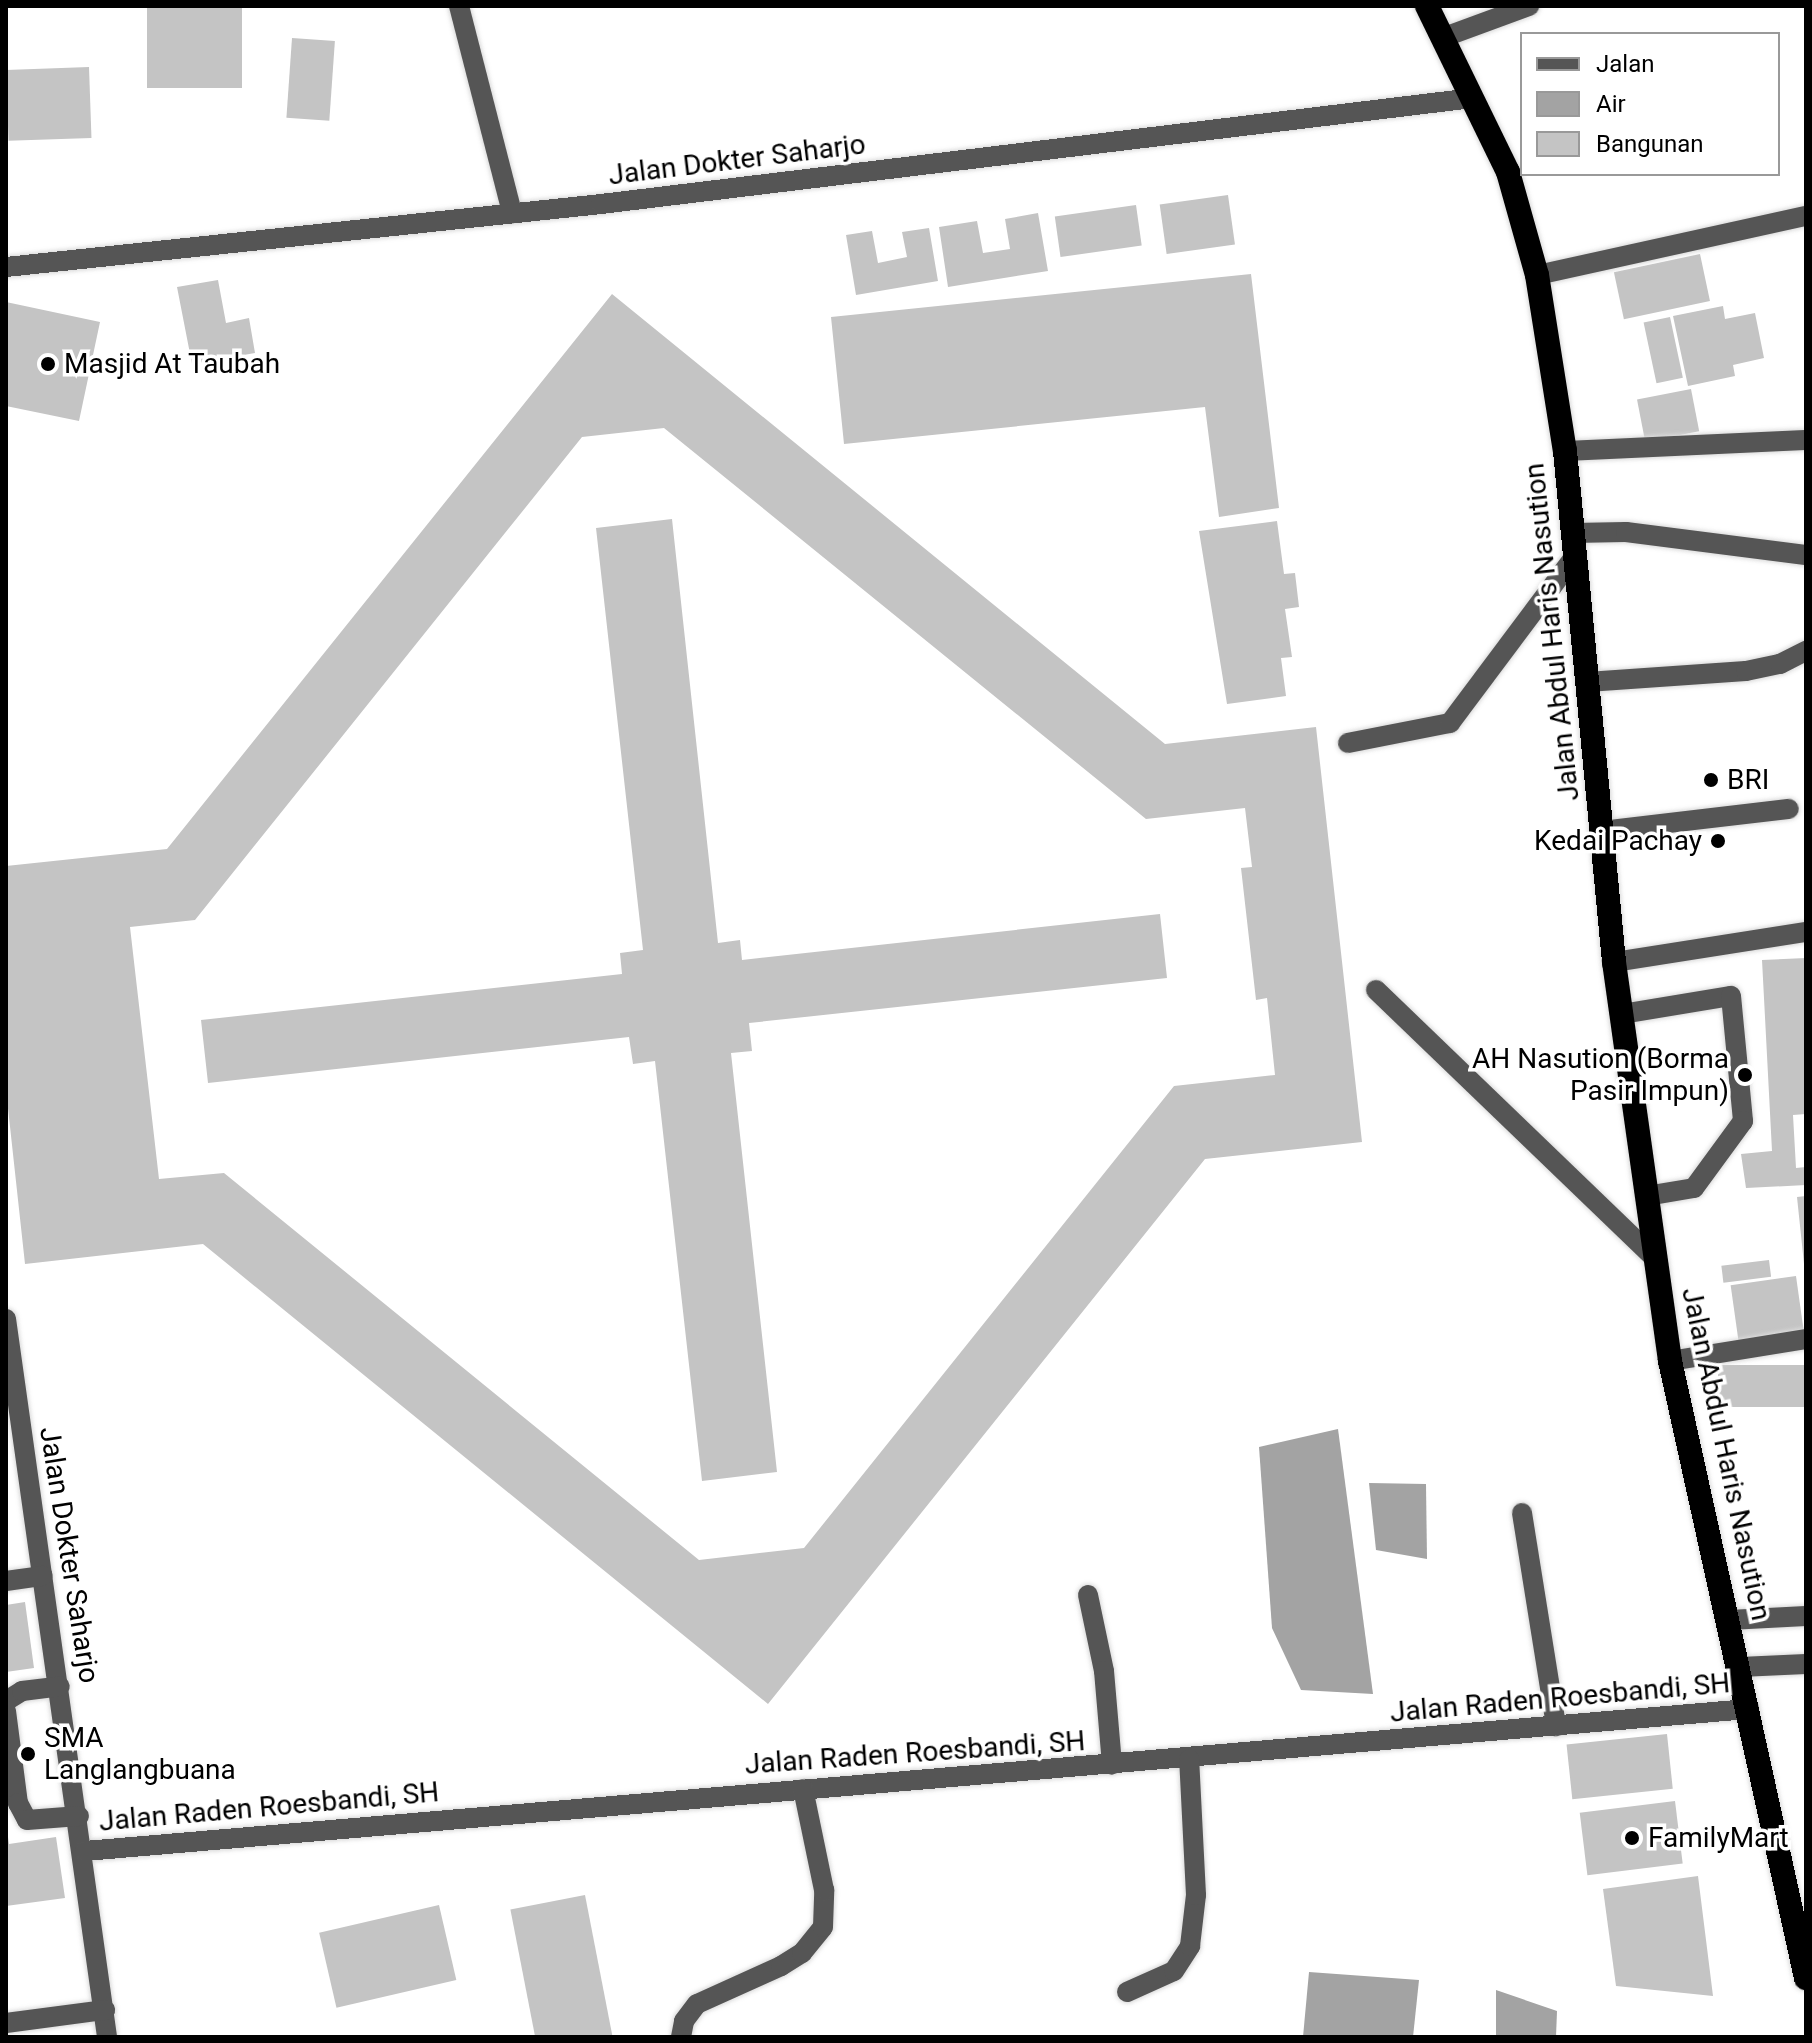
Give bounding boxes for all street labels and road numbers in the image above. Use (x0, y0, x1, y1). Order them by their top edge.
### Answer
street label: Jalan Dokter Saharjo (607, 128, 867, 192)
street label: Jalan Abdul Haris Nasution (1518, 461, 1586, 803)
street label: Jalan Abdul Haris Nasution (1674, 1284, 1778, 1624)
street label: Jalan Dokter Saharjo (32, 1425, 106, 1685)
street label: Jalan Raden Roesbandi, SH (1389, 1666, 1731, 1730)
street label: Jalan Raden Roesbandi, SH (744, 1724, 1086, 1782)
street label: Jalan Raden Roesbandi, SH (98, 1775, 440, 1839)

